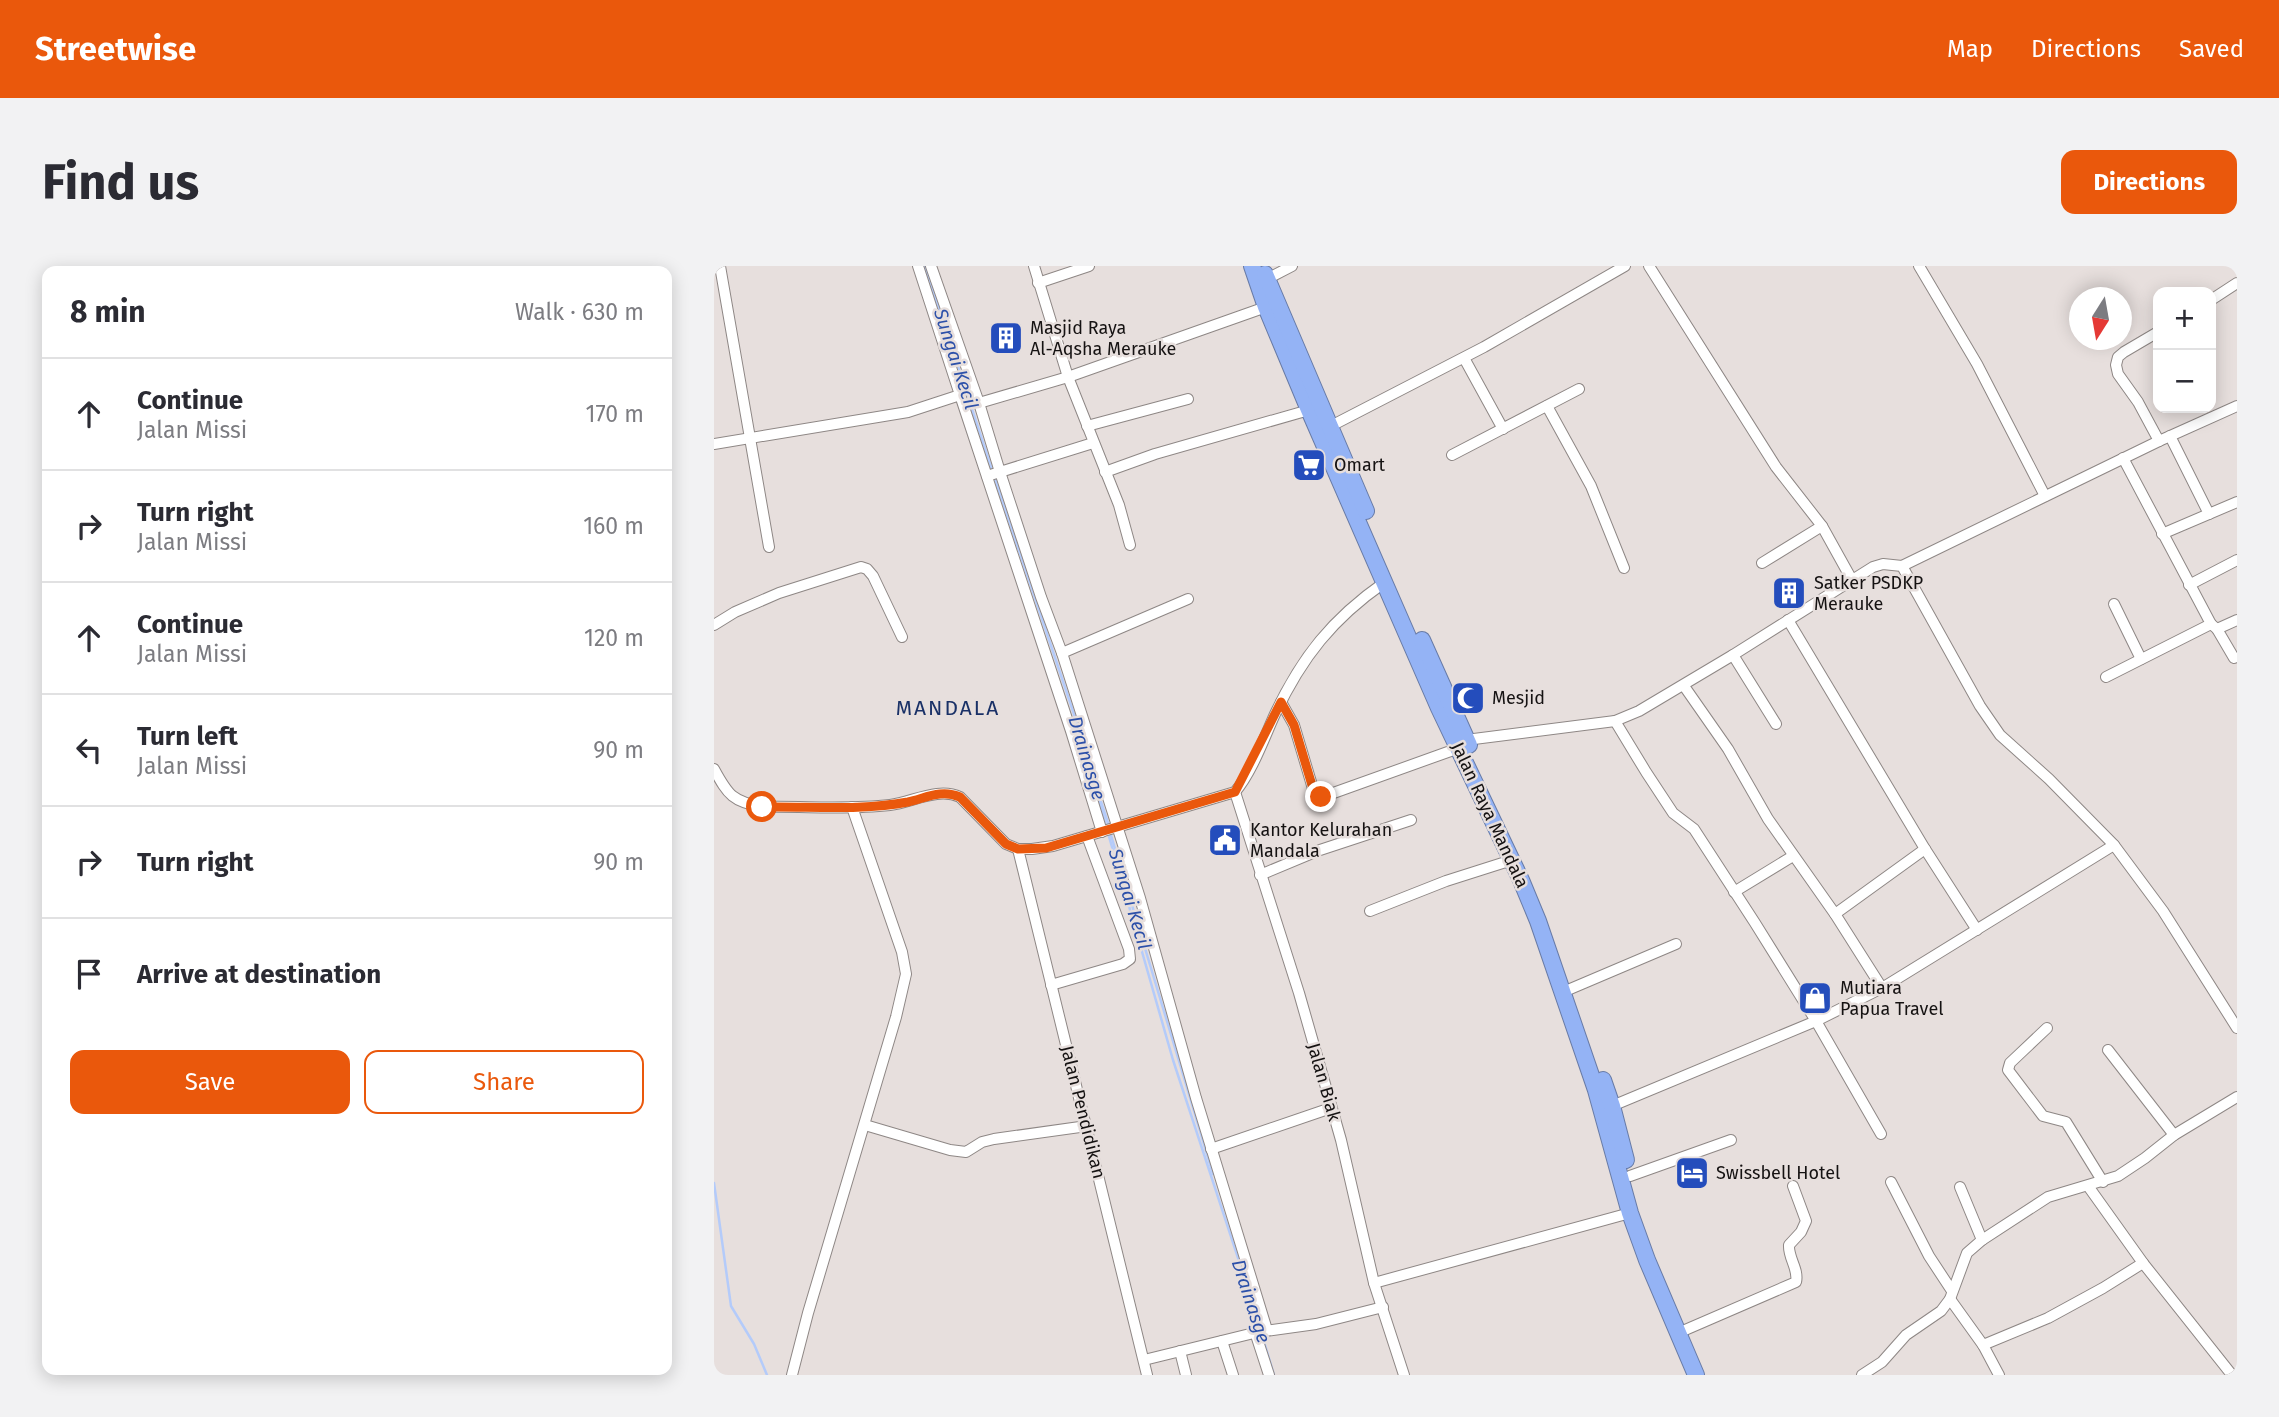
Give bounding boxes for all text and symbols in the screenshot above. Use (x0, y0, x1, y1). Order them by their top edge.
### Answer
text: Streetwise (35, 29, 196, 69)
text: Map (1947, 35, 1993, 63)
text: Directions (2031, 35, 2141, 63)
text: Saved (2179, 35, 2244, 63)
button: Directions (2061, 150, 2237, 214)
text: Find us (42, 153, 199, 212)
north arrow (2069, 287, 2132, 350)
map controls (2153, 287, 2216, 413)
button: + (2153, 287, 2216, 350)
text: 8 min (70, 294, 146, 330)
text: Walk · 630 m (515, 298, 644, 326)
water label: Sungai Kecil (929, 305, 983, 412)
place label: Masjid Raya Al-Aqsha Merauke (1030, 317, 1176, 360)
building icon: Masjid Raya Al-Aqsha Merauke (987, 319, 1025, 357)
button: − (2153, 350, 2216, 413)
text: Continue (137, 385, 243, 416)
icon: ahead (70, 395, 108, 433)
text: 170 m (585, 400, 644, 428)
text: Jalan Missi (137, 416, 247, 444)
supermarket icon: Omart (1290, 446, 1328, 484)
place label: Omart (1334, 454, 1386, 476)
text: Turn right (137, 497, 254, 528)
icon: right (70, 507, 108, 545)
text: 160 m (583, 512, 644, 540)
text: Jalan Missi (137, 528, 247, 556)
place label: Satker PSDKP Merauke (1814, 572, 1923, 615)
building icon: Satker PSDKP Merauke (1770, 574, 1808, 612)
text: Continue (137, 609, 243, 640)
icon: ahead (70, 619, 108, 657)
text: 120 m (584, 624, 644, 652)
text: Jalan Missi (137, 640, 247, 668)
mosque icon: Mesjid (1449, 679, 1487, 717)
place label: Mesjid (1492, 687, 1545, 709)
district label: MANDALA (896, 695, 1000, 721)
water label: Drainasge (1063, 713, 1111, 803)
text: Turn left (137, 721, 238, 752)
icon: left (70, 731, 108, 769)
text: 90 m (593, 736, 644, 764)
street label: Jalan Raya Mandala (1447, 739, 1533, 891)
text: Jalan Missi (137, 752, 247, 780)
route end (1305, 781, 1336, 812)
route start (746, 791, 777, 822)
place label: Kantor Kelurahan Mandala (1250, 819, 1392, 862)
public building icon: Kantor Kelurahan Mandala (1206, 821, 1244, 859)
icon: right (70, 843, 108, 881)
water label: Sungai Kecil (1103, 845, 1156, 952)
text: Turn right (137, 847, 254, 878)
text: 90 m (593, 848, 644, 876)
icon: arrive (70, 955, 108, 993)
text: Arrive at destination (137, 959, 381, 990)
place label: Mutiara Papua Travel (1840, 977, 1943, 1020)
shop icon: Mutiara Papua Travel (1796, 979, 1834, 1017)
street label: Jalan Biak (1302, 1040, 1346, 1124)
street label: Jalan Pendidikan (1056, 1043, 1110, 1181)
button: Save (70, 1050, 350, 1114)
button: Share (364, 1050, 644, 1114)
hotel icon: Swissbell Hotel (1673, 1154, 1711, 1192)
place label: Swissbell Hotel (1716, 1162, 1840, 1184)
water label: Drainasge (1227, 1256, 1275, 1346)

